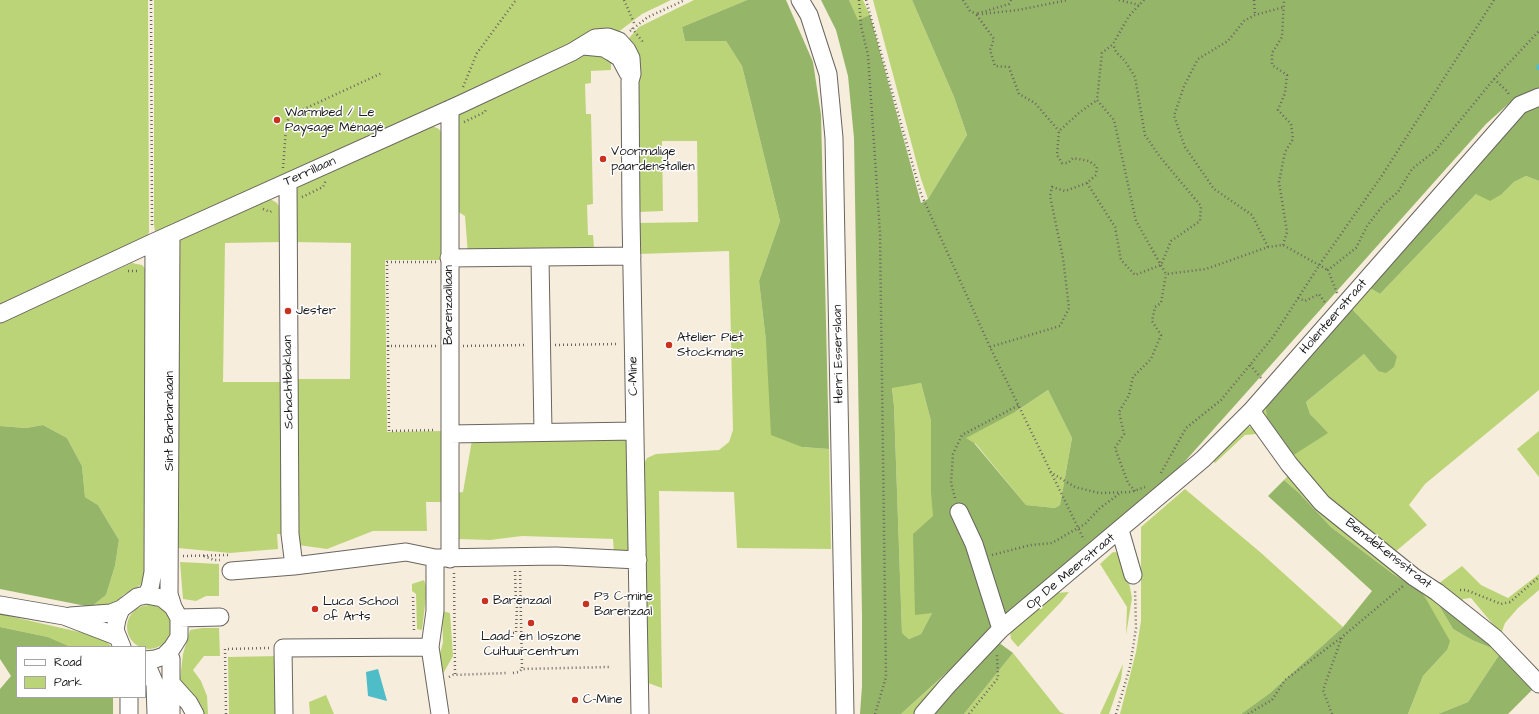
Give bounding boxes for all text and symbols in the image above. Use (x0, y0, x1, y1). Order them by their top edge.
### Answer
place label: Warmbed / Le Paysage Ménagé (285, 105, 384, 136)
marker: Warmbed / Le Paysage Ménagé (272, 115, 282, 125)
place label: Voormalige paardenstallen (611, 144, 695, 175)
street label: Terrillaan (282, 154, 338, 190)
marker: Voormalige paardenstallen (598, 154, 608, 164)
street label: Barenzaallaan (441, 265, 457, 345)
street label: Holenteerstraat (1297, 276, 1371, 358)
place label: Jester (296, 303, 336, 319)
street label: Henri Esserslaan (830, 304, 848, 404)
marker: Jester (283, 306, 293, 316)
place label: Atelier Piet Stockmans (677, 330, 744, 361)
street label: Schachtboklaan (280, 335, 298, 429)
marker: Atelier Piet Stockmans (664, 340, 674, 350)
street label: C-Mine (626, 356, 642, 396)
street label: Sint Barbaralaan (162, 371, 178, 471)
street label: Bemdekensstraat (1342, 515, 1434, 593)
street label: Op De Meerstraat (1023, 530, 1119, 614)
place label: P3 C-mine Barenzaal (594, 589, 653, 620)
place label: Barenzaal (493, 593, 551, 609)
place label: Luca School of Arts (323, 594, 398, 625)
marker: Barenzaal (480, 596, 490, 606)
marker: P3 C-mine Barenzaal (581, 599, 591, 609)
marker: Luca School of Arts (310, 604, 320, 614)
marker: Laad- en loszone Cultuurcentrum (526, 618, 536, 628)
place label: Laad- en loszone Cultuurcentrum (481, 629, 581, 660)
legend (16, 646, 146, 698)
text: Road (54, 654, 82, 671)
text: Park (54, 674, 82, 691)
place label: C-Mine (583, 692, 622, 708)
marker: C-Mine (570, 695, 580, 705)

